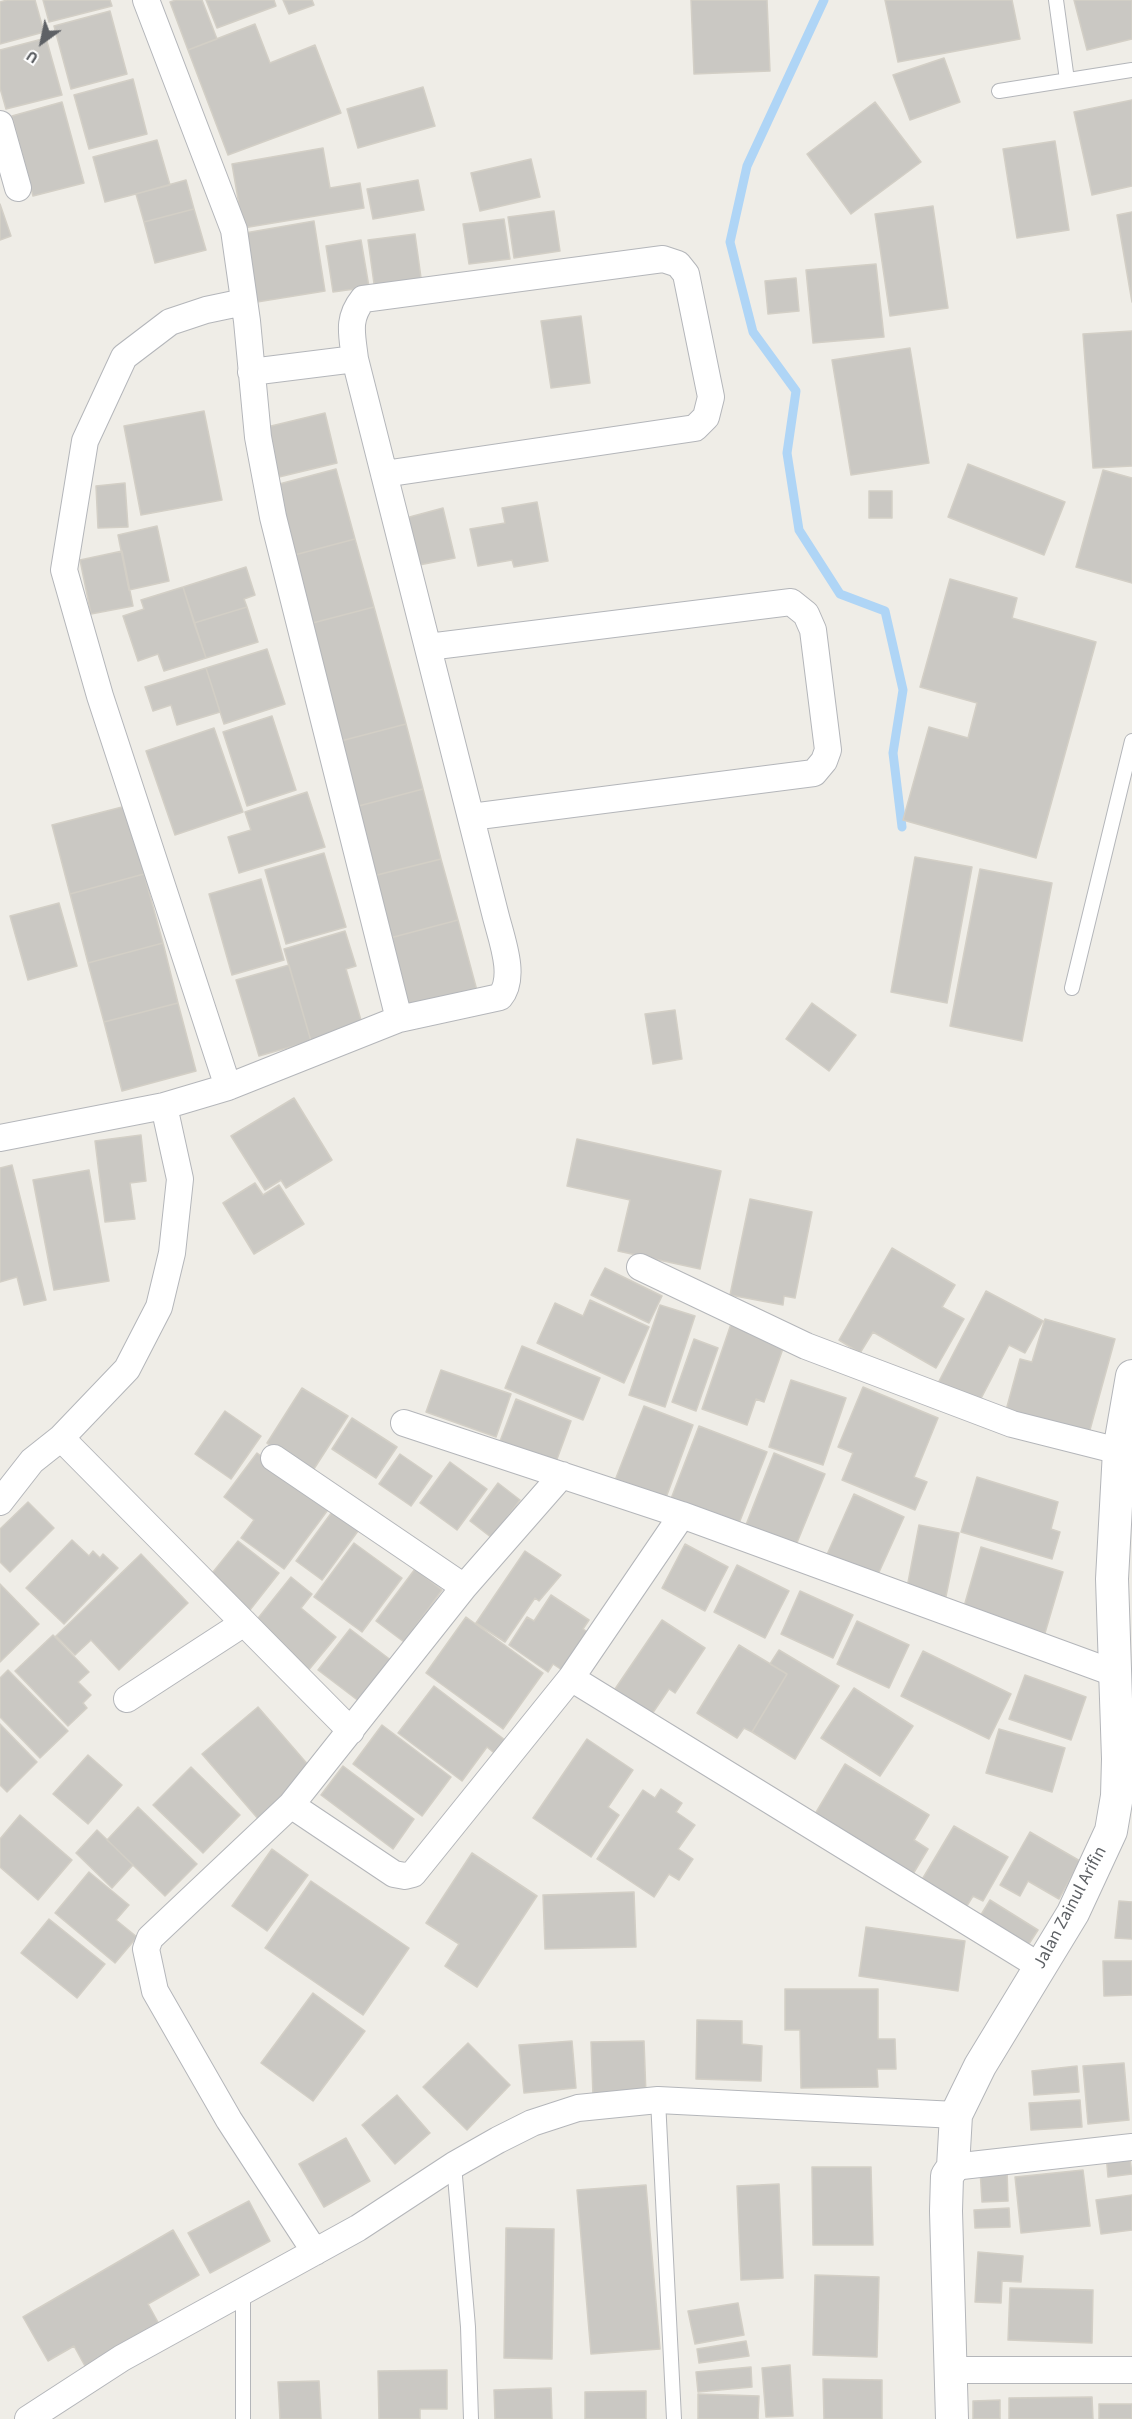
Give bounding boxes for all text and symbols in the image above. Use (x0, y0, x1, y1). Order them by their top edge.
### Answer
north arrow (12, 12, 72, 72)
text: U (22, 45, 43, 69)
street label: Jalan Zainul Arifin (1030, 1843, 1112, 1973)

